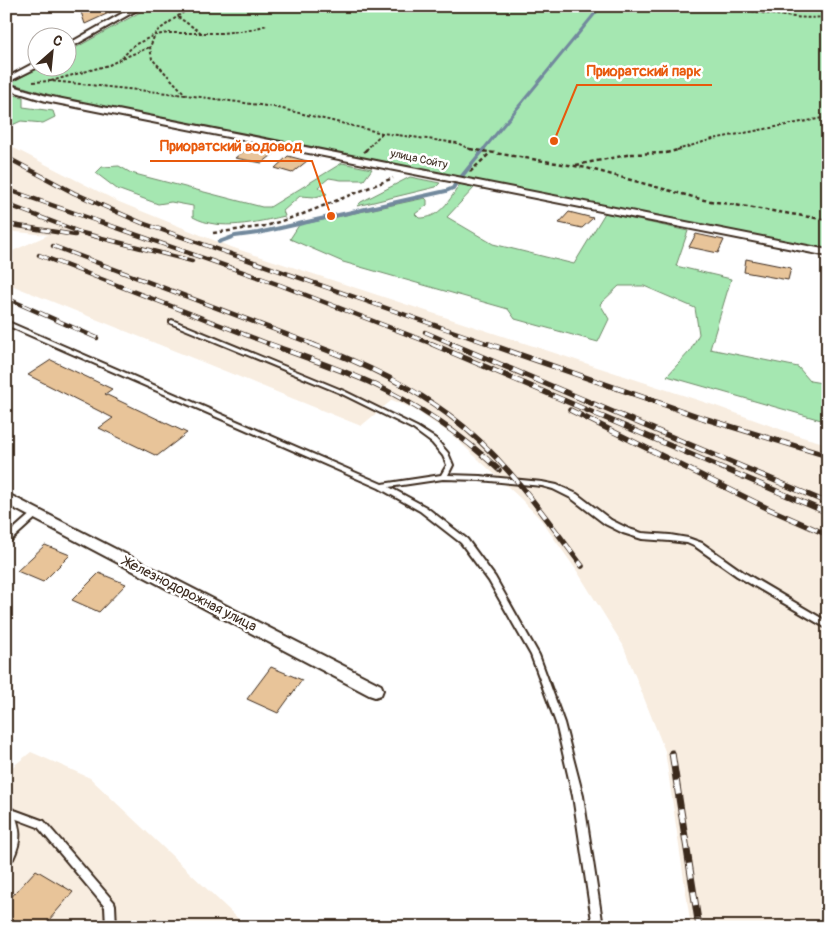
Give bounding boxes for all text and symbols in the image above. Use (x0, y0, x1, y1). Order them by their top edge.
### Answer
north arrow (28, 28, 78, 78)
text: С (50, 31, 66, 51)
callout: Приоратский парк (577, 55, 712, 85)
text: Приоратский парк (587, 62, 701, 81)
callout: Приоратский водовод (150, 131, 312, 161)
text: Приоратский водовод (160, 137, 303, 156)
street label: улица Сойту (388, 146, 449, 171)
street label: Железнодорожная улица (119, 552, 260, 635)

